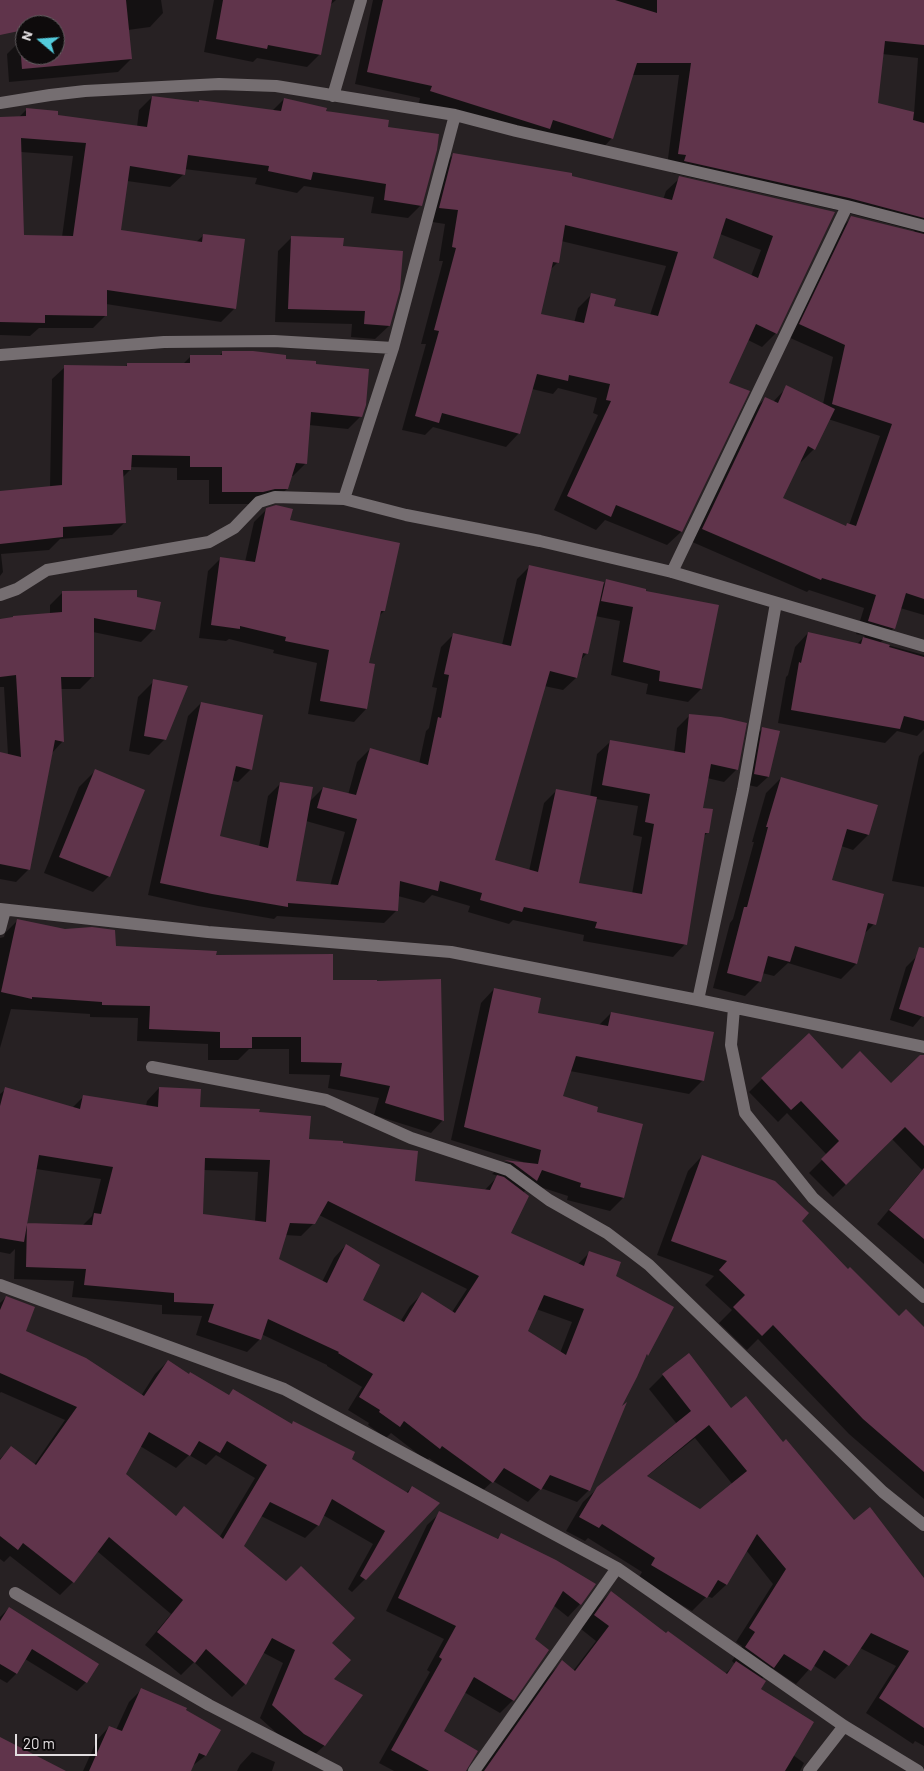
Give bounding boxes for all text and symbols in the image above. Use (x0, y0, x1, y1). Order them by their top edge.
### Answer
north arrow (15, 15, 65, 65)
text: N (17, 28, 36, 43)
scale bar (18, 1724, 100, 1756)
text: 20 m (23, 1734, 55, 1752)

